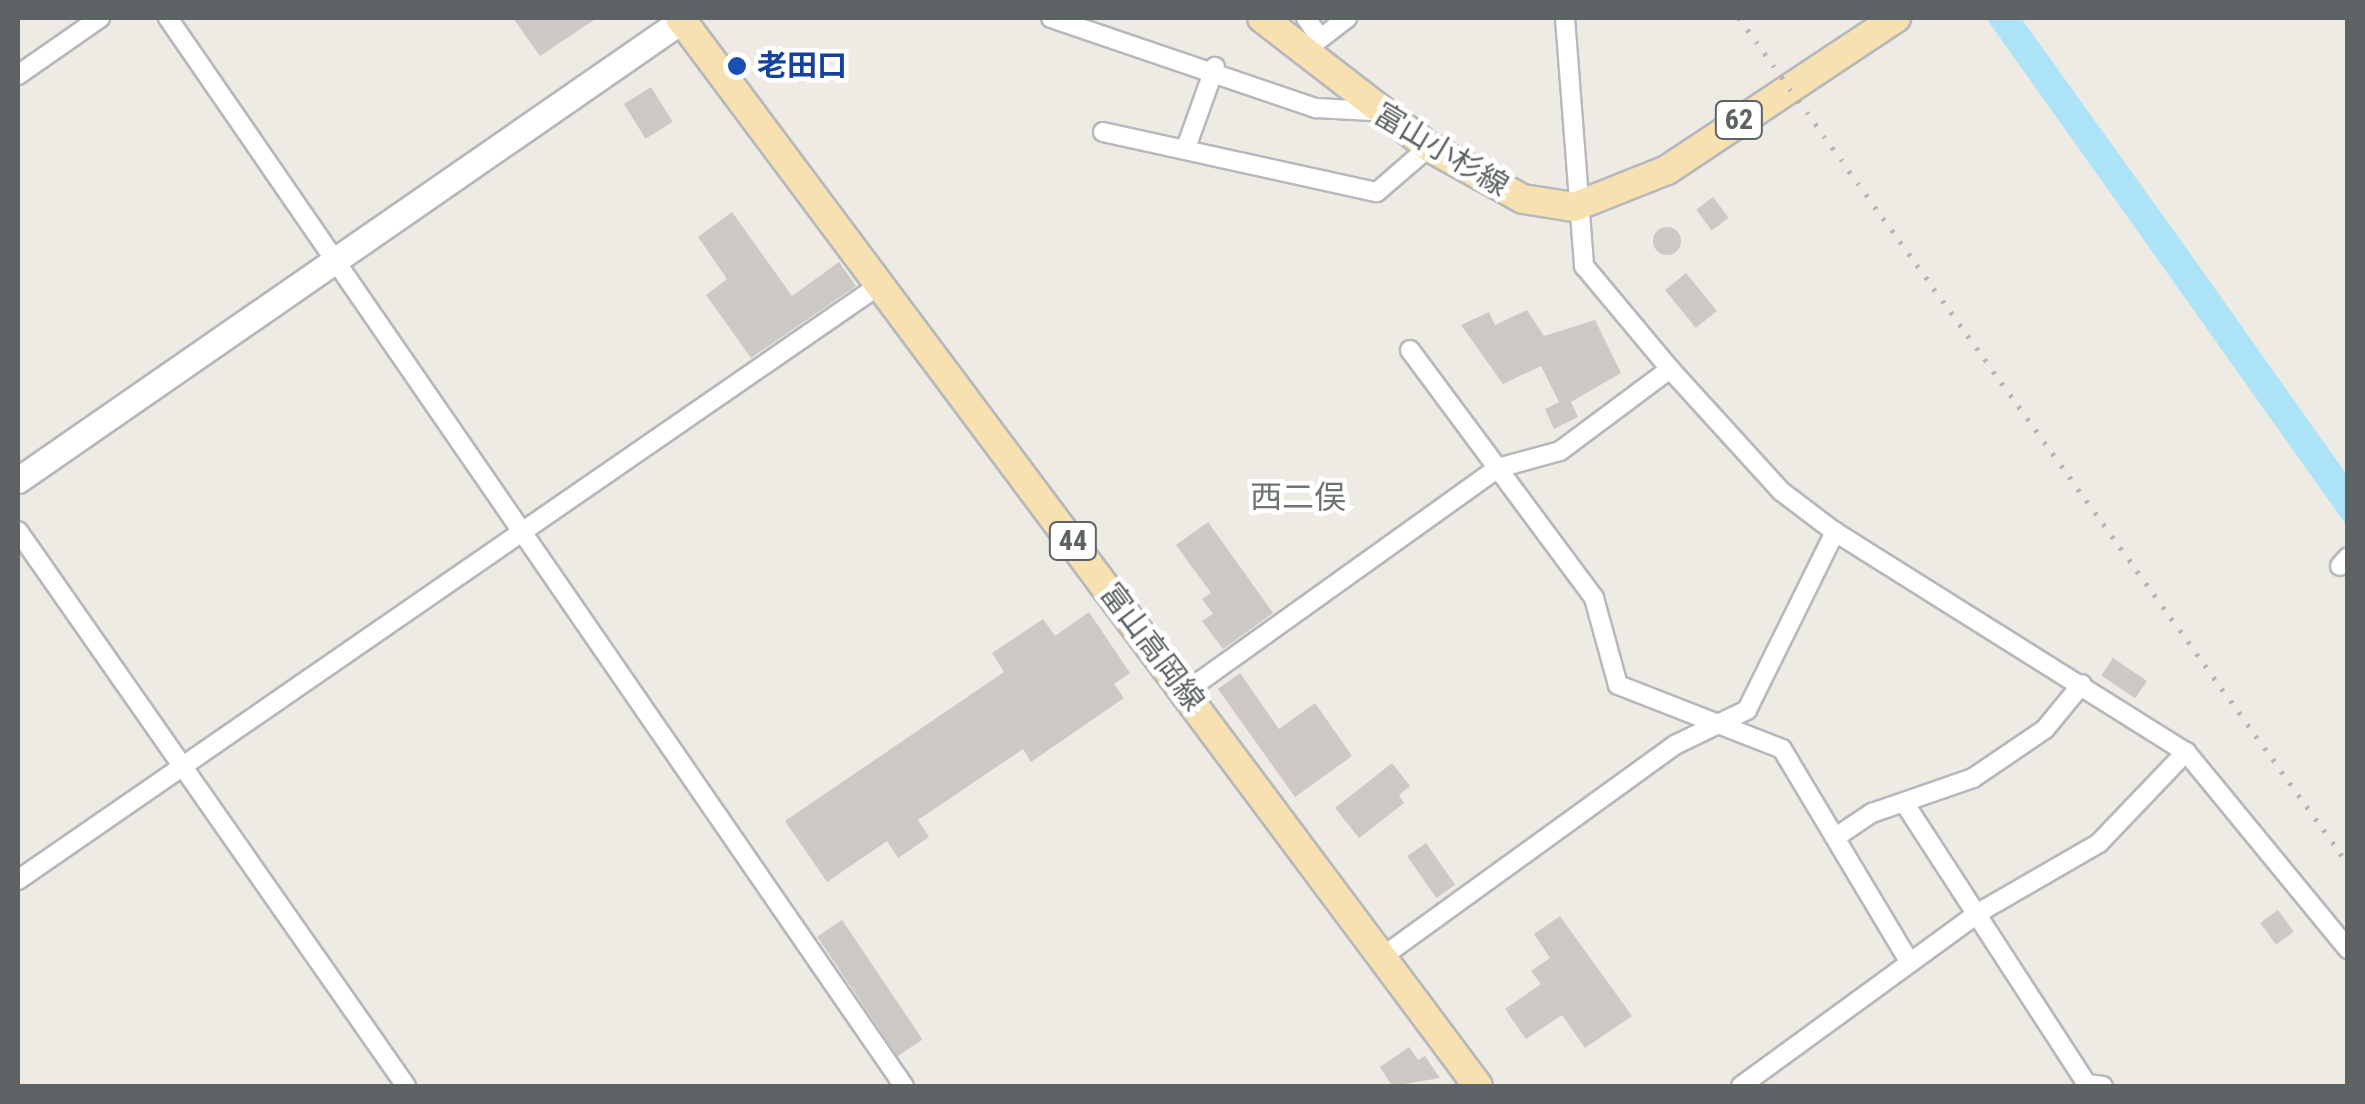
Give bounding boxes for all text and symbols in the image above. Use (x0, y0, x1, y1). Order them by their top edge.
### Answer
place label: 老田口 (757, 48, 847, 84)
marker: 老田口 (726, 55, 748, 77)
street label: 富山小杉線 (1367, 96, 1515, 204)
road number: 62 (1714, 97, 1764, 143)
district label: 西二俣 (1250, 478, 1346, 516)
road number: 44 (1048, 518, 1098, 564)
street label: 富山高岡線 (1092, 576, 1212, 718)

